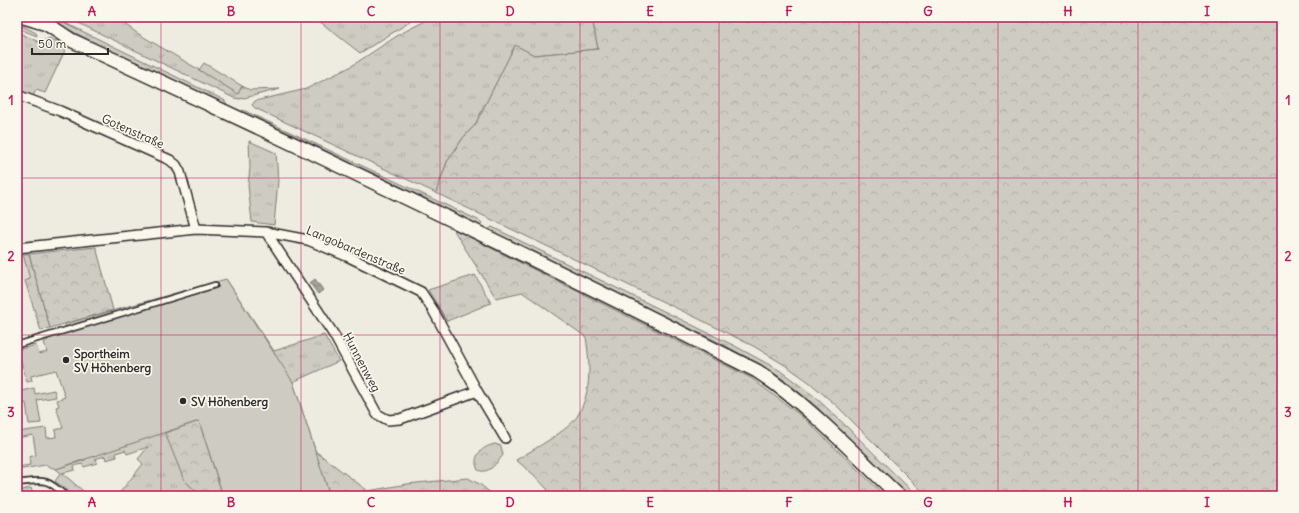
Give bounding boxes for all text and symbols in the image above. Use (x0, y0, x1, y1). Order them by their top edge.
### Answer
text: A (88, 3, 97, 20)
text: B (227, 3, 236, 20)
text: C (367, 3, 376, 20)
text: D (505, 3, 515, 20)
text: E (646, 3, 654, 20)
text: F (785, 3, 793, 20)
text: G (923, 3, 933, 20)
text: H (1063, 3, 1073, 20)
text: I (1204, 3, 1210, 20)
scale bar (32, 30, 108, 56)
text: 50 m (38, 36, 67, 51)
text: 1 (8, 92, 14, 109)
text: 1 (1285, 92, 1291, 109)
street label: Gotenstraße (99, 111, 167, 151)
street label: Langobardenstraße (304, 222, 408, 278)
text: 2 (7, 248, 15, 265)
text: 2 (1284, 248, 1292, 265)
street label: Hunnenweg (340, 330, 384, 394)
place label: Sportheim SV Höhenberg (74, 346, 152, 376)
marker: Sportheim SV Höhenberg (61, 355, 71, 365)
place label: SV Höhenberg (191, 394, 269, 410)
marker: SV Höhenberg (178, 396, 188, 406)
text: 3 (7, 404, 15, 421)
text: 3 (1284, 404, 1292, 421)
text: A (88, 494, 97, 511)
text: B (227, 494, 236, 511)
text: C (367, 494, 376, 511)
text: D (505, 494, 515, 511)
text: E (646, 494, 654, 511)
text: F (785, 494, 793, 511)
text: G (923, 494, 933, 511)
text: H (1063, 494, 1073, 511)
text: I (1204, 494, 1210, 511)

